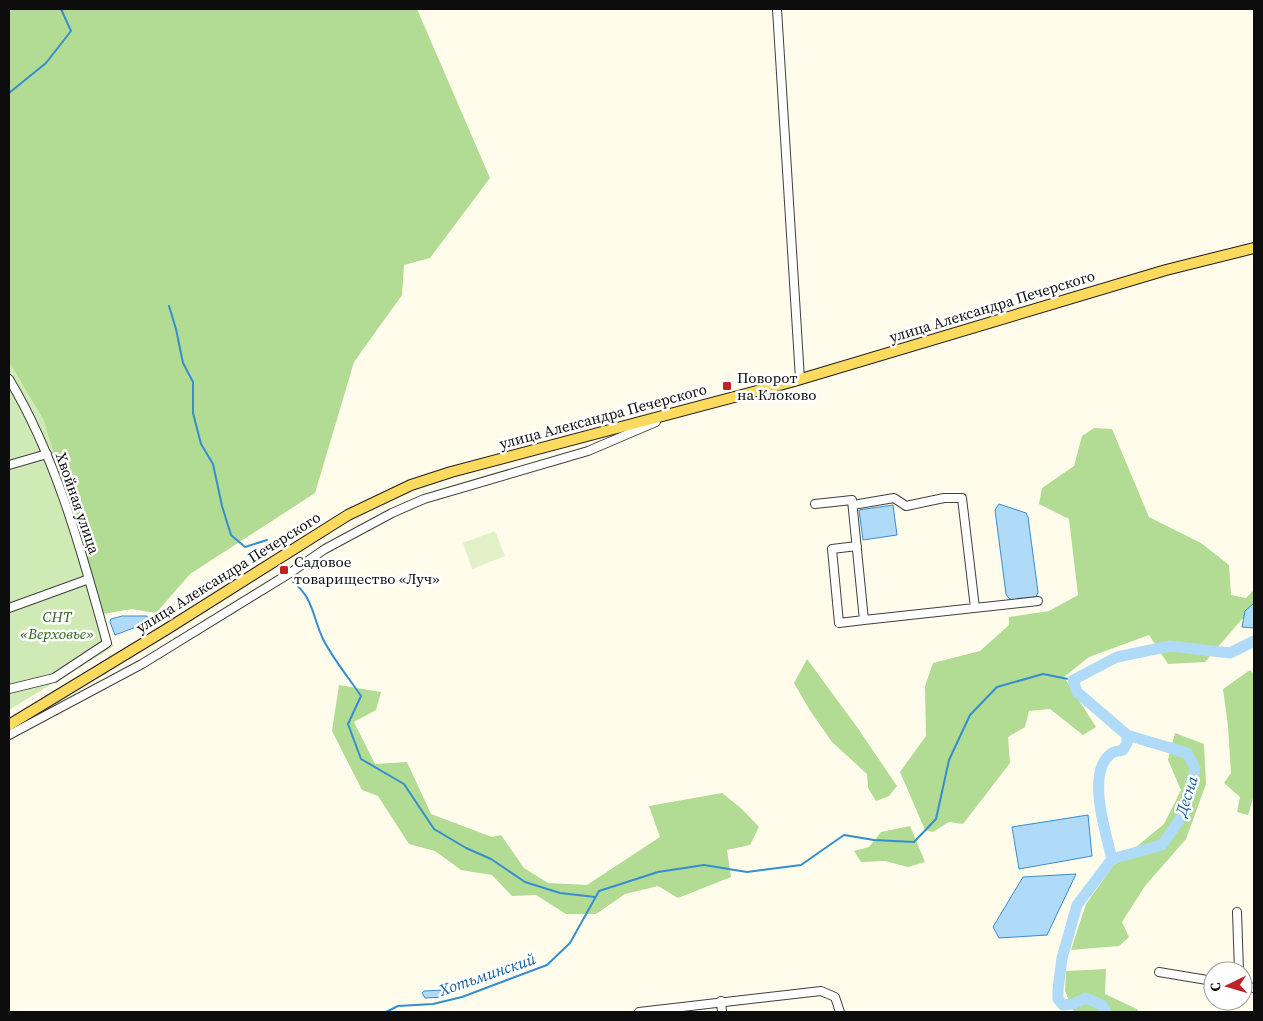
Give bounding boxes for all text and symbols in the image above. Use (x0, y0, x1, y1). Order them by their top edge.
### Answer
street label: улица Александра Печерского (887, 265, 1097, 347)
place label: Поворот на Клоково (737, 367, 816, 405)
street label: улица Александра Печерского (497, 378, 709, 454)
marker: Поворот на Клоково (721, 380, 733, 392)
street label: Хвойная улица (51, 449, 105, 557)
street label: улица Александра Печерского (132, 506, 324, 638)
place label: Садовое товарищество «Луч» (294, 551, 440, 589)
marker: Садовое товарищество «Луч» (278, 564, 290, 576)
park label: СНТ «Верховье» (20, 606, 94, 644)
water label: Десна (1169, 773, 1203, 821)
water label: Хотьминский (435, 947, 539, 1001)
north arrow (1203, 961, 1253, 1011)
text: С (1205, 982, 1225, 992)

